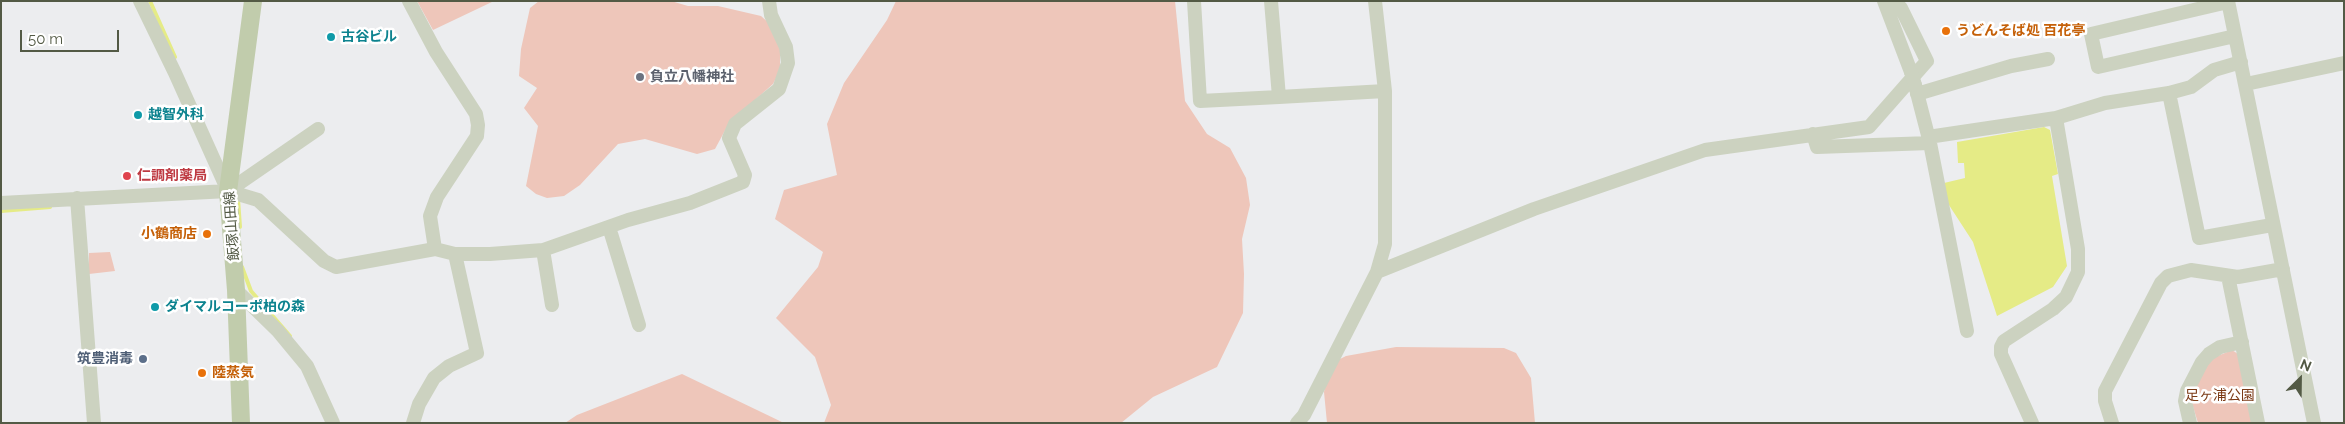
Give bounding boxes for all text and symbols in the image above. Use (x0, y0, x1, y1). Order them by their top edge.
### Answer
scale bar (22, 20, 121, 52)
place label: うどんそば処 百花亭 (1956, 23, 2085, 39)
marker: うどんそば処 百花亭 (1940, 25, 1952, 37)
place label: 古谷ビル (341, 29, 397, 45)
text: 50 m (28, 30, 63, 48)
marker: 古谷ビル (325, 31, 337, 43)
place label: 負立八幡神社 (650, 69, 734, 85)
marker: 負立八幡神社 (634, 71, 646, 83)
place label: 越智外科 (148, 107, 204, 123)
marker: 越智外科 (132, 109, 144, 121)
place label: 仁調剤薬局 (137, 168, 207, 184)
marker: 仁調剤薬局 (121, 170, 133, 182)
street label: 飯塚山田線 (221, 190, 243, 262)
place label: 小鶴商店 (141, 226, 197, 242)
marker: 小鶴商店 (201, 228, 213, 240)
place label: ダイマルコーポ柏の森 (165, 299, 305, 315)
marker: ダイマルコーポ柏の森 (149, 301, 161, 313)
place label: 筑豊消毒 (77, 351, 133, 367)
marker: 筑豊消毒 (137, 353, 149, 365)
north arrow (2275, 354, 2325, 404)
text: N (2298, 356, 2314, 375)
place label: 陸蒸気 (212, 365, 254, 381)
marker: 陸蒸気 (196, 367, 208, 379)
park label: 足ヶ浦公園 (2185, 388, 2255, 404)

